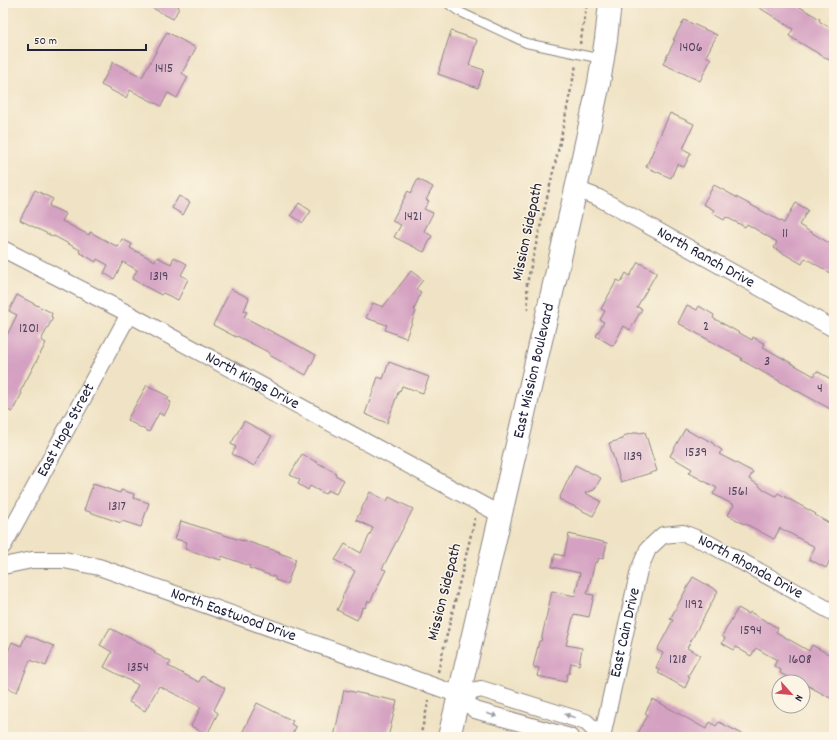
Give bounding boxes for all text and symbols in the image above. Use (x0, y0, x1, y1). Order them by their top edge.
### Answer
scale bar (28, 26, 146, 52)
text: 50 m (34, 33, 57, 50)
house number: 1406 (679, 38, 703, 58)
house number: 1415 (155, 59, 173, 79)
street label: Mission Sidepath (506, 181, 550, 283)
house number: 1421 (404, 207, 422, 227)
street label: North Ranch Drive (653, 221, 759, 294)
house number: 11 (782, 224, 788, 244)
house number: 1319 (150, 267, 168, 287)
street label: East Mission Boulevard (507, 301, 561, 441)
house number: 2 (703, 317, 709, 337)
house number: 1201 (19, 319, 39, 339)
street label: North Kings Drive (201, 346, 304, 415)
house number: 3 (764, 352, 770, 372)
street label: East Hope Street (31, 379, 101, 481)
house number: 4 (817, 379, 823, 399)
house number: 1539 (685, 443, 707, 463)
house number: 1139 (624, 447, 642, 467)
house number: 1561 (728, 482, 748, 502)
house number: 1317 (108, 497, 126, 517)
street label: North Rhonda Drive (694, 529, 807, 605)
street label: Mission Sidepath (422, 541, 468, 643)
street label: North Eastwood Drive (167, 582, 299, 648)
street label: East Cain Drive (604, 585, 646, 680)
house number: 1192 (685, 595, 703, 615)
house number: 1594 (740, 621, 762, 641)
house number: 1218 (669, 650, 687, 670)
house number: 1608 (788, 650, 812, 670)
house number: 1354 (127, 658, 149, 678)
north arrow (771, 674, 811, 714)
text: N (790, 692, 806, 704)
one-way arrow (486, 712, 498, 718)
one-way arrow (564, 713, 576, 719)

